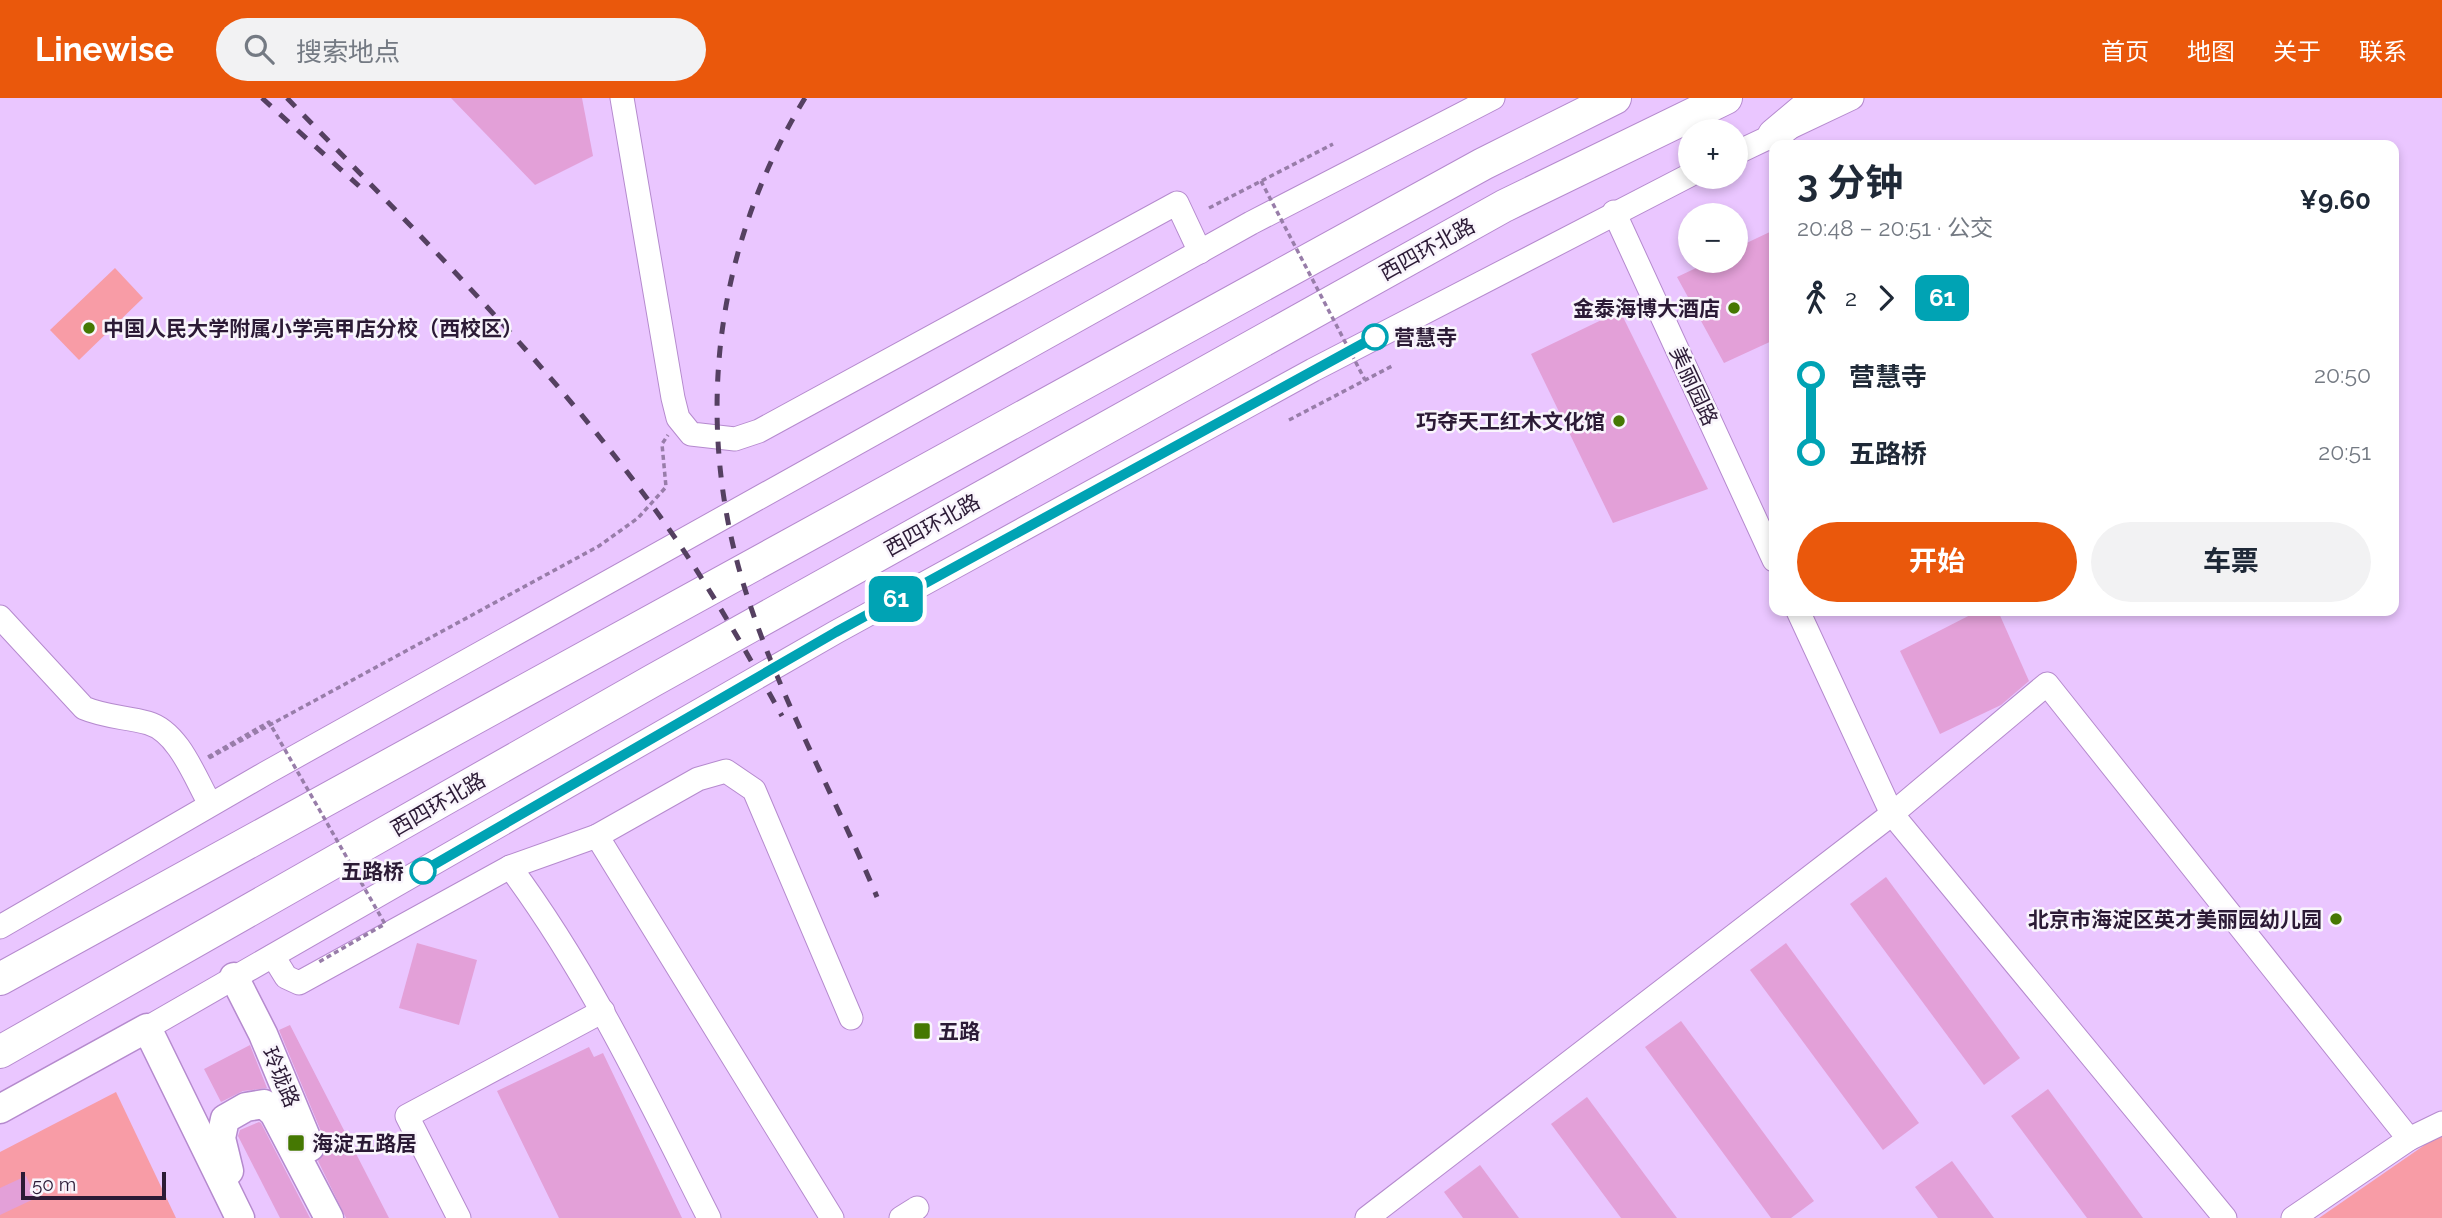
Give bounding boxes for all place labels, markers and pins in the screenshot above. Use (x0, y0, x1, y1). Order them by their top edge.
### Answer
place label: 金泰海博大酒店 (1573, 296, 1720, 321)
marker: 金泰海博大酒店 (1726, 300, 1742, 316)
place label: 中国人民大学附属小学亮甲店分校（西校区） (103, 316, 523, 341)
marker: 中国人民大学附属小学亮甲店分校（西校区） (81, 320, 97, 336)
marker: 营慧寺 (1362, 324, 1388, 350)
place label: 营慧寺 (1394, 325, 1457, 350)
place label: 巧夺天工红木文化馆 (1416, 409, 1605, 434)
marker: 巧夺天工红木文化馆 (1611, 413, 1627, 429)
marker: 五路桥 (410, 858, 436, 884)
place label: 五路桥 (341, 859, 404, 884)
place label: 北京市海淀区英才美丽园幼儿园 (2028, 907, 2322, 932)
marker: 北京市海淀区英才美丽园幼儿园 (2328, 911, 2344, 927)
place label: 五路 (938, 1019, 980, 1044)
marker: 五路 (912, 1021, 932, 1041)
place label: 海淀五路居 (312, 1131, 417, 1156)
marker: 海淀五路居 (286, 1133, 306, 1153)

